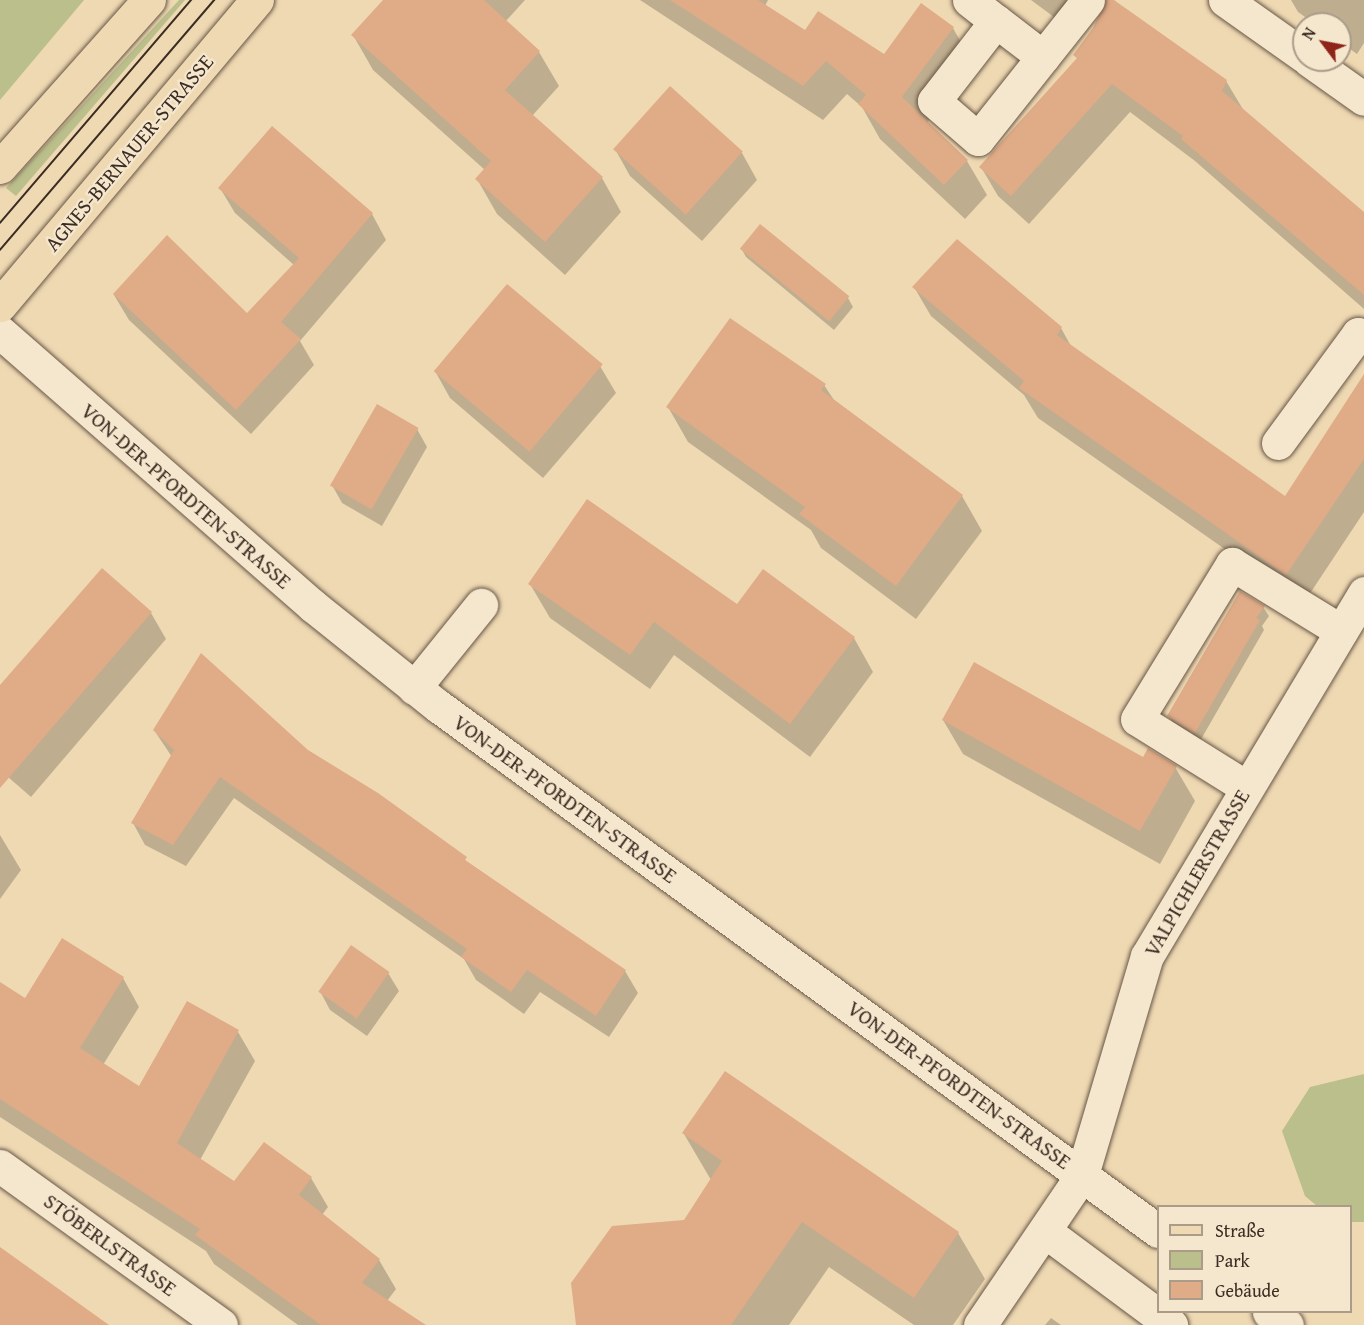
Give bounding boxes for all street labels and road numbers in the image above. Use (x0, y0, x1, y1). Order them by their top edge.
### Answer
street label: AGNES-BERNAUER-STRASSE (39, 50, 219, 256)
street label: VON-DER-PFORDTEN-STRASSE (76, 398, 296, 594)
street label: VON-DER-PFORDTEN-STRASSE (448, 710, 682, 888)
street label: VALPICHLERSTRASSE (1139, 785, 1255, 961)
street label: VON-DER-PFORDTEN-STRASSE (842, 996, 1076, 1174)
street label: STÖBERLSTRASSE (39, 1188, 181, 1302)

